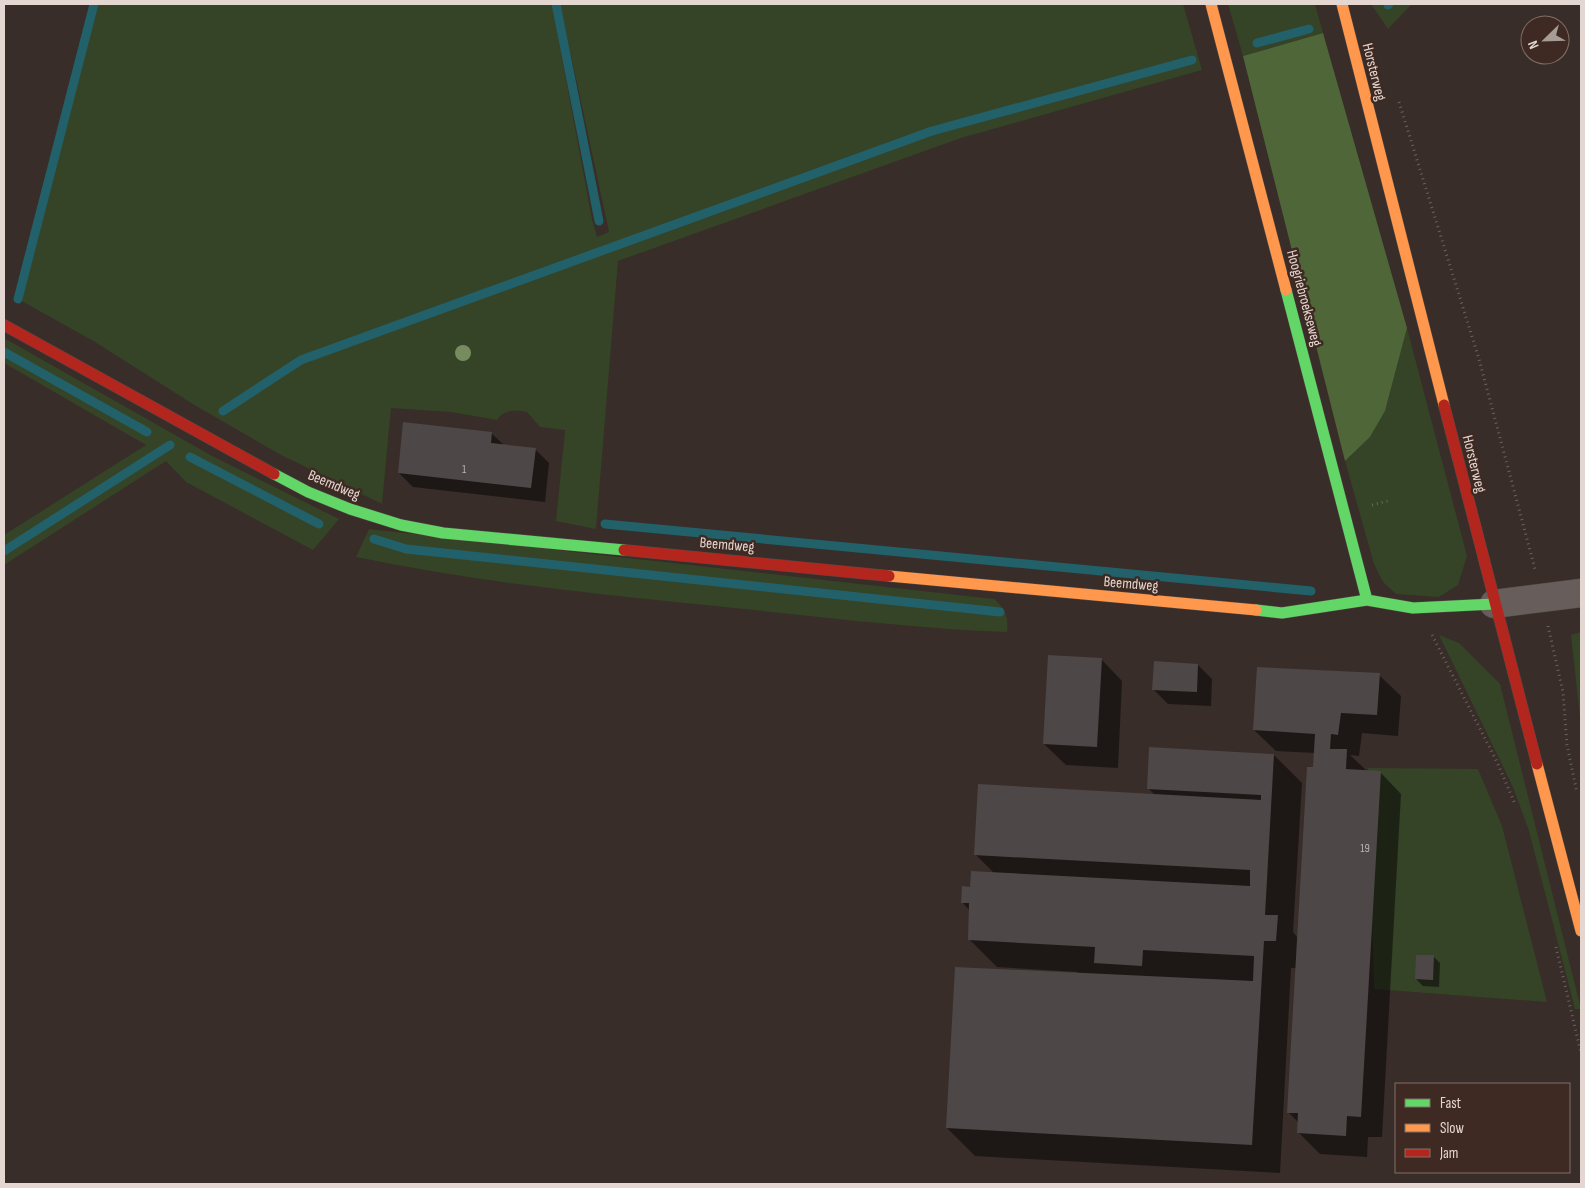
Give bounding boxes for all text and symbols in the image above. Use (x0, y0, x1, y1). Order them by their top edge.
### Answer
north arrow (1520, 15, 1570, 65)
text: N (1524, 38, 1543, 52)
street label: Horsterweg (1358, 41, 1390, 103)
street label: Hoogriebroekseweg (1282, 248, 1326, 348)
street label: Horsterweg (1458, 433, 1490, 495)
house number: 1 (462, 462, 467, 477)
street label: Beemdweg (305, 466, 363, 504)
street label: Beemdweg (699, 533, 755, 557)
street label: Beemdweg (1103, 572, 1159, 596)
house number: 19 (1360, 841, 1370, 856)
legend (1395, 1083, 1570, 1173)
text: Fast (1440, 1094, 1462, 1113)
text: Slow (1440, 1119, 1464, 1138)
text: Jam (1439, 1144, 1458, 1163)

